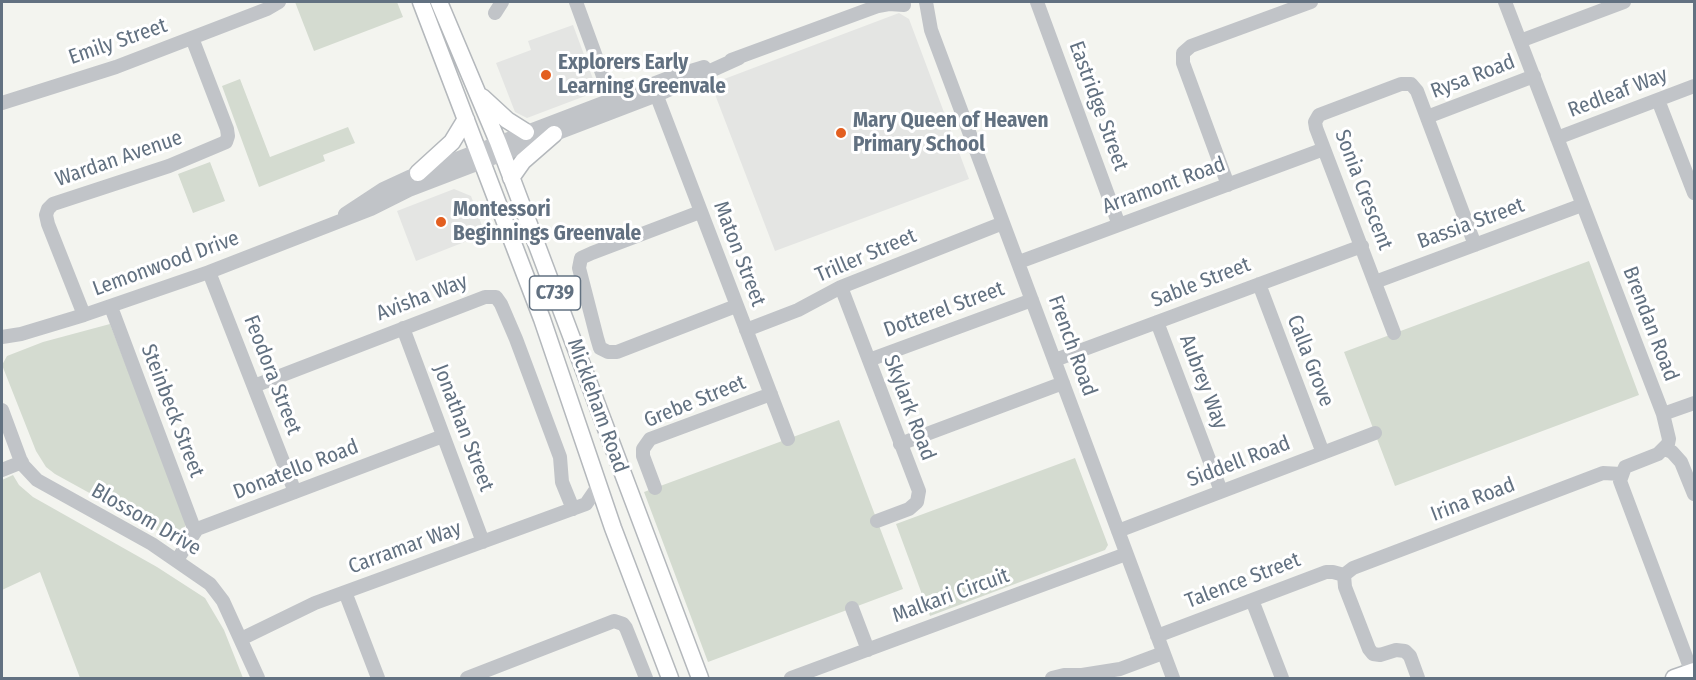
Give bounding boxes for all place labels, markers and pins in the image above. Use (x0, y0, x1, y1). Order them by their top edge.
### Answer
place label: Explorers Early Learning Greenvale (558, 50, 726, 100)
marker: Explorers Early Learning Greenvale (539, 68, 553, 82)
place label: Mary Queen of Heaven Primary School (853, 108, 1048, 158)
marker: Mary Queen of Heaven Primary School (834, 126, 848, 140)
place label: Montessori Beginnings Greenvale (453, 197, 641, 247)
marker: Montessori Beginnings Greenvale (434, 215, 448, 229)

